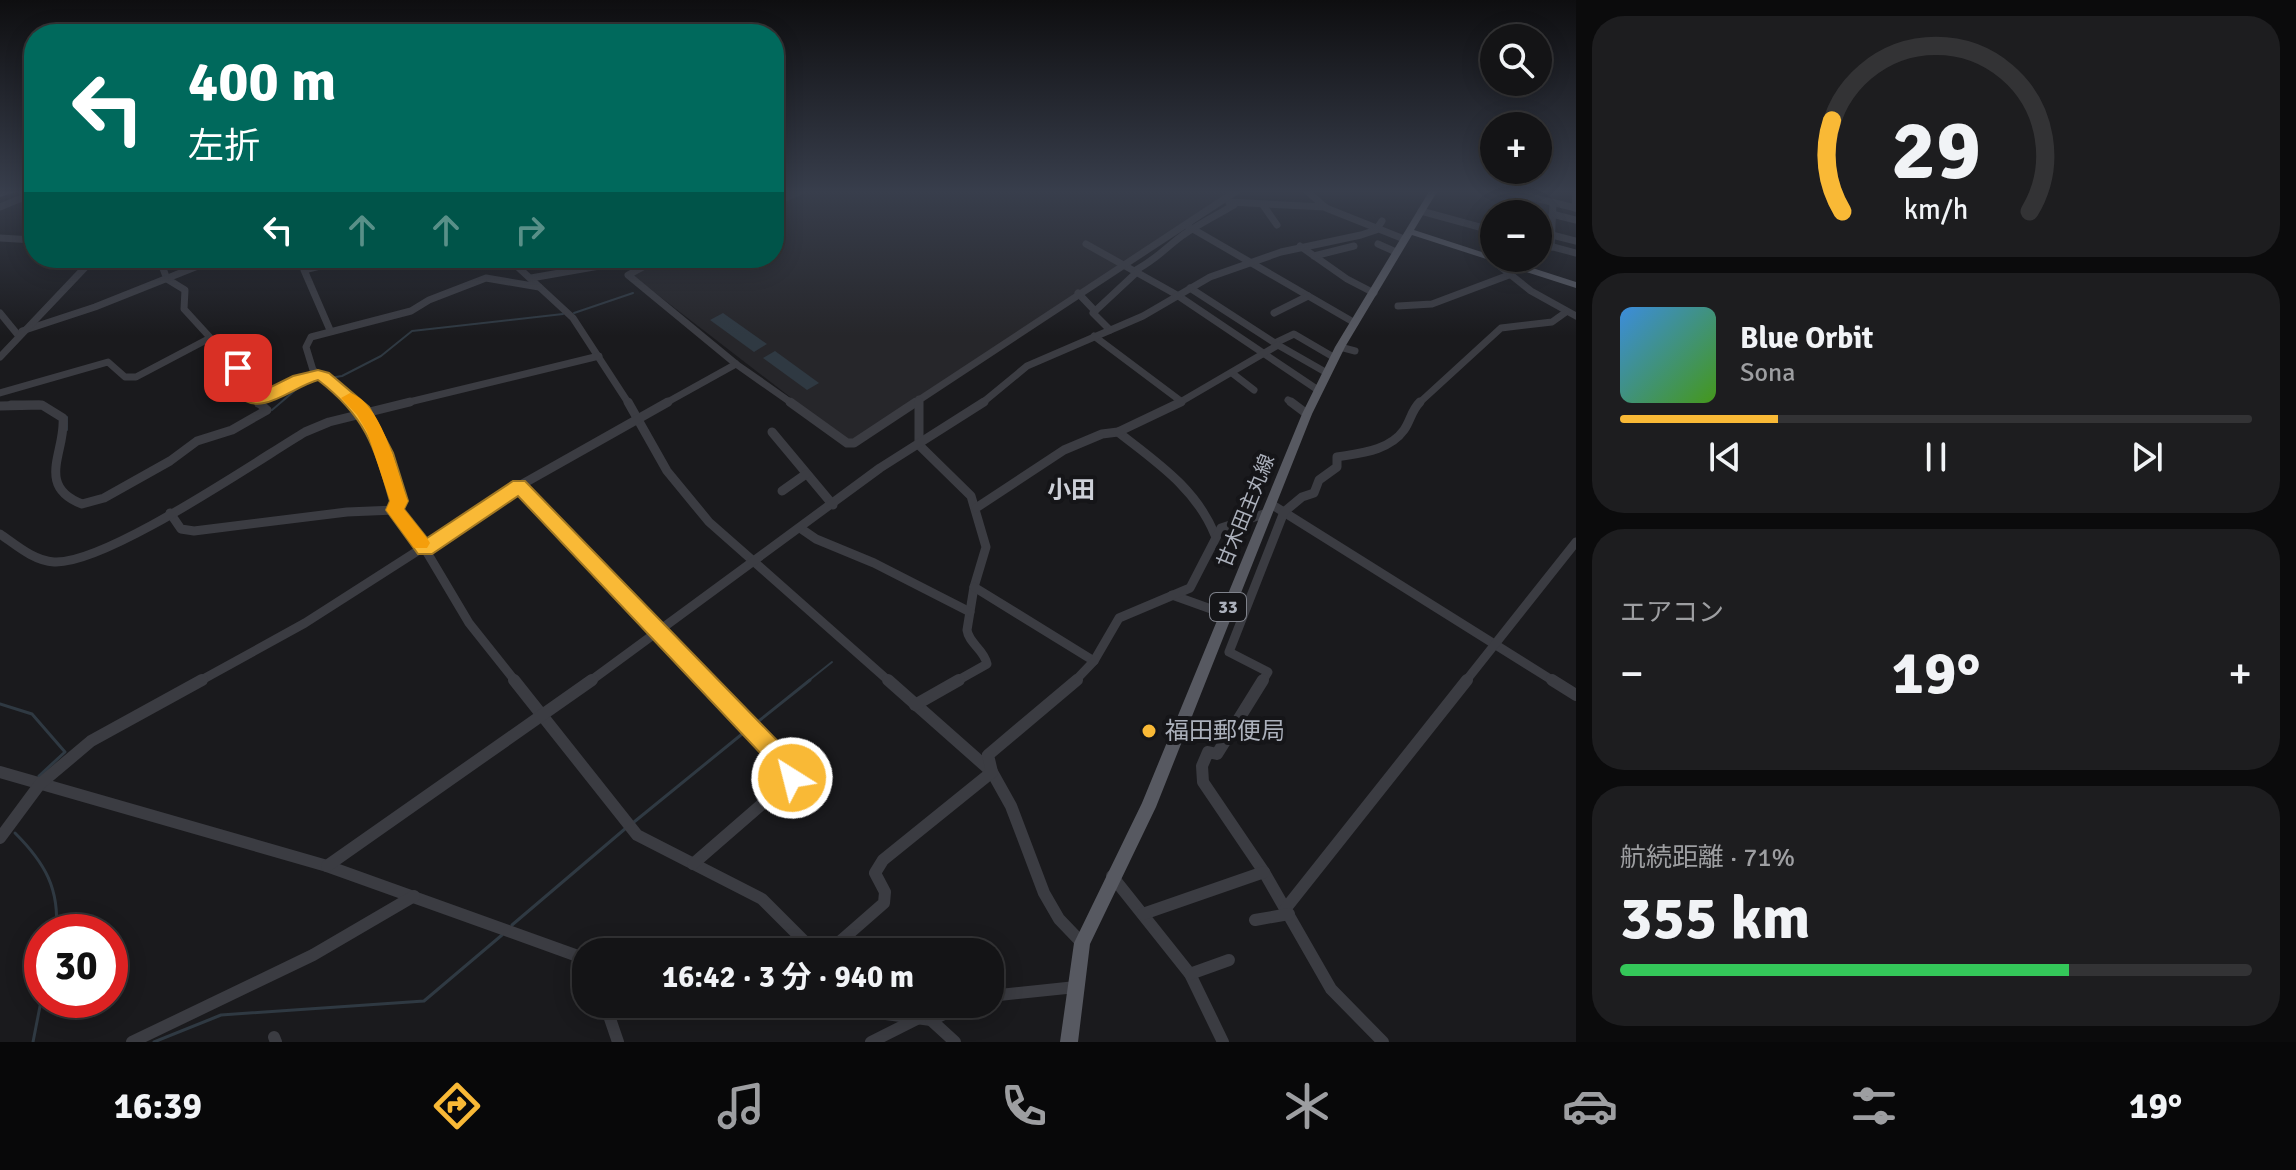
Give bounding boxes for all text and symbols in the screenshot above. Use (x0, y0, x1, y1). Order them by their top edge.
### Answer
map controls (1480, 24, 1552, 272)
button: search (1480, 24, 1552, 96)
text: 400 m (188, 47, 336, 116)
icon: left (56, 56, 160, 160)
text: 29 (1891, 100, 1981, 202)
button: + (1480, 112, 1552, 184)
text: 左折 (188, 124, 260, 169)
text: km/h (1904, 192, 1968, 227)
button: − (1480, 200, 1552, 272)
icon: left (256, 208, 300, 252)
icon: ahead (340, 208, 384, 252)
icon: ahead (424, 208, 468, 252)
icon: right (508, 208, 552, 252)
text: Blue Orbit (1740, 320, 1873, 357)
pin (204, 334, 272, 402)
icon: arrive (216, 346, 260, 390)
text: Sona (1740, 357, 1795, 389)
icon: previous (1703, 435, 1747, 479)
icon: pause (1914, 435, 1958, 479)
icon: next (2125, 435, 2169, 479)
street label: 甘木田主丸線 (1212, 451, 1280, 571)
district label: 小田 (1047, 475, 1095, 505)
road number: 33 (1210, 593, 1246, 621)
text: エアコン (1620, 597, 1724, 629)
text: 19° (1892, 637, 1980, 711)
text: − (1620, 647, 1644, 701)
text: + (2228, 647, 2252, 701)
place label: 福田郵便局 (1165, 716, 1285, 746)
marker: 福田郵便局 (1140, 722, 1158, 740)
position arrow (750, 736, 834, 820)
text: 航続距離 · 71% (1620, 842, 1795, 874)
text: 355 km (1620, 882, 1810, 956)
speed limit sign: 30 (24, 914, 128, 1018)
text: 16:42 · 3 分 · 940 m (662, 959, 914, 996)
icon: directions (429, 1078, 485, 1134)
icon: music (713, 1078, 769, 1134)
icon: phone (996, 1078, 1052, 1134)
icon: climate (1279, 1078, 1335, 1134)
icon: car (1562, 1078, 1618, 1134)
icon: filters (1846, 1078, 1902, 1134)
text: 16:39 (114, 1084, 202, 1129)
text: 19° (2129, 1084, 2182, 1129)

